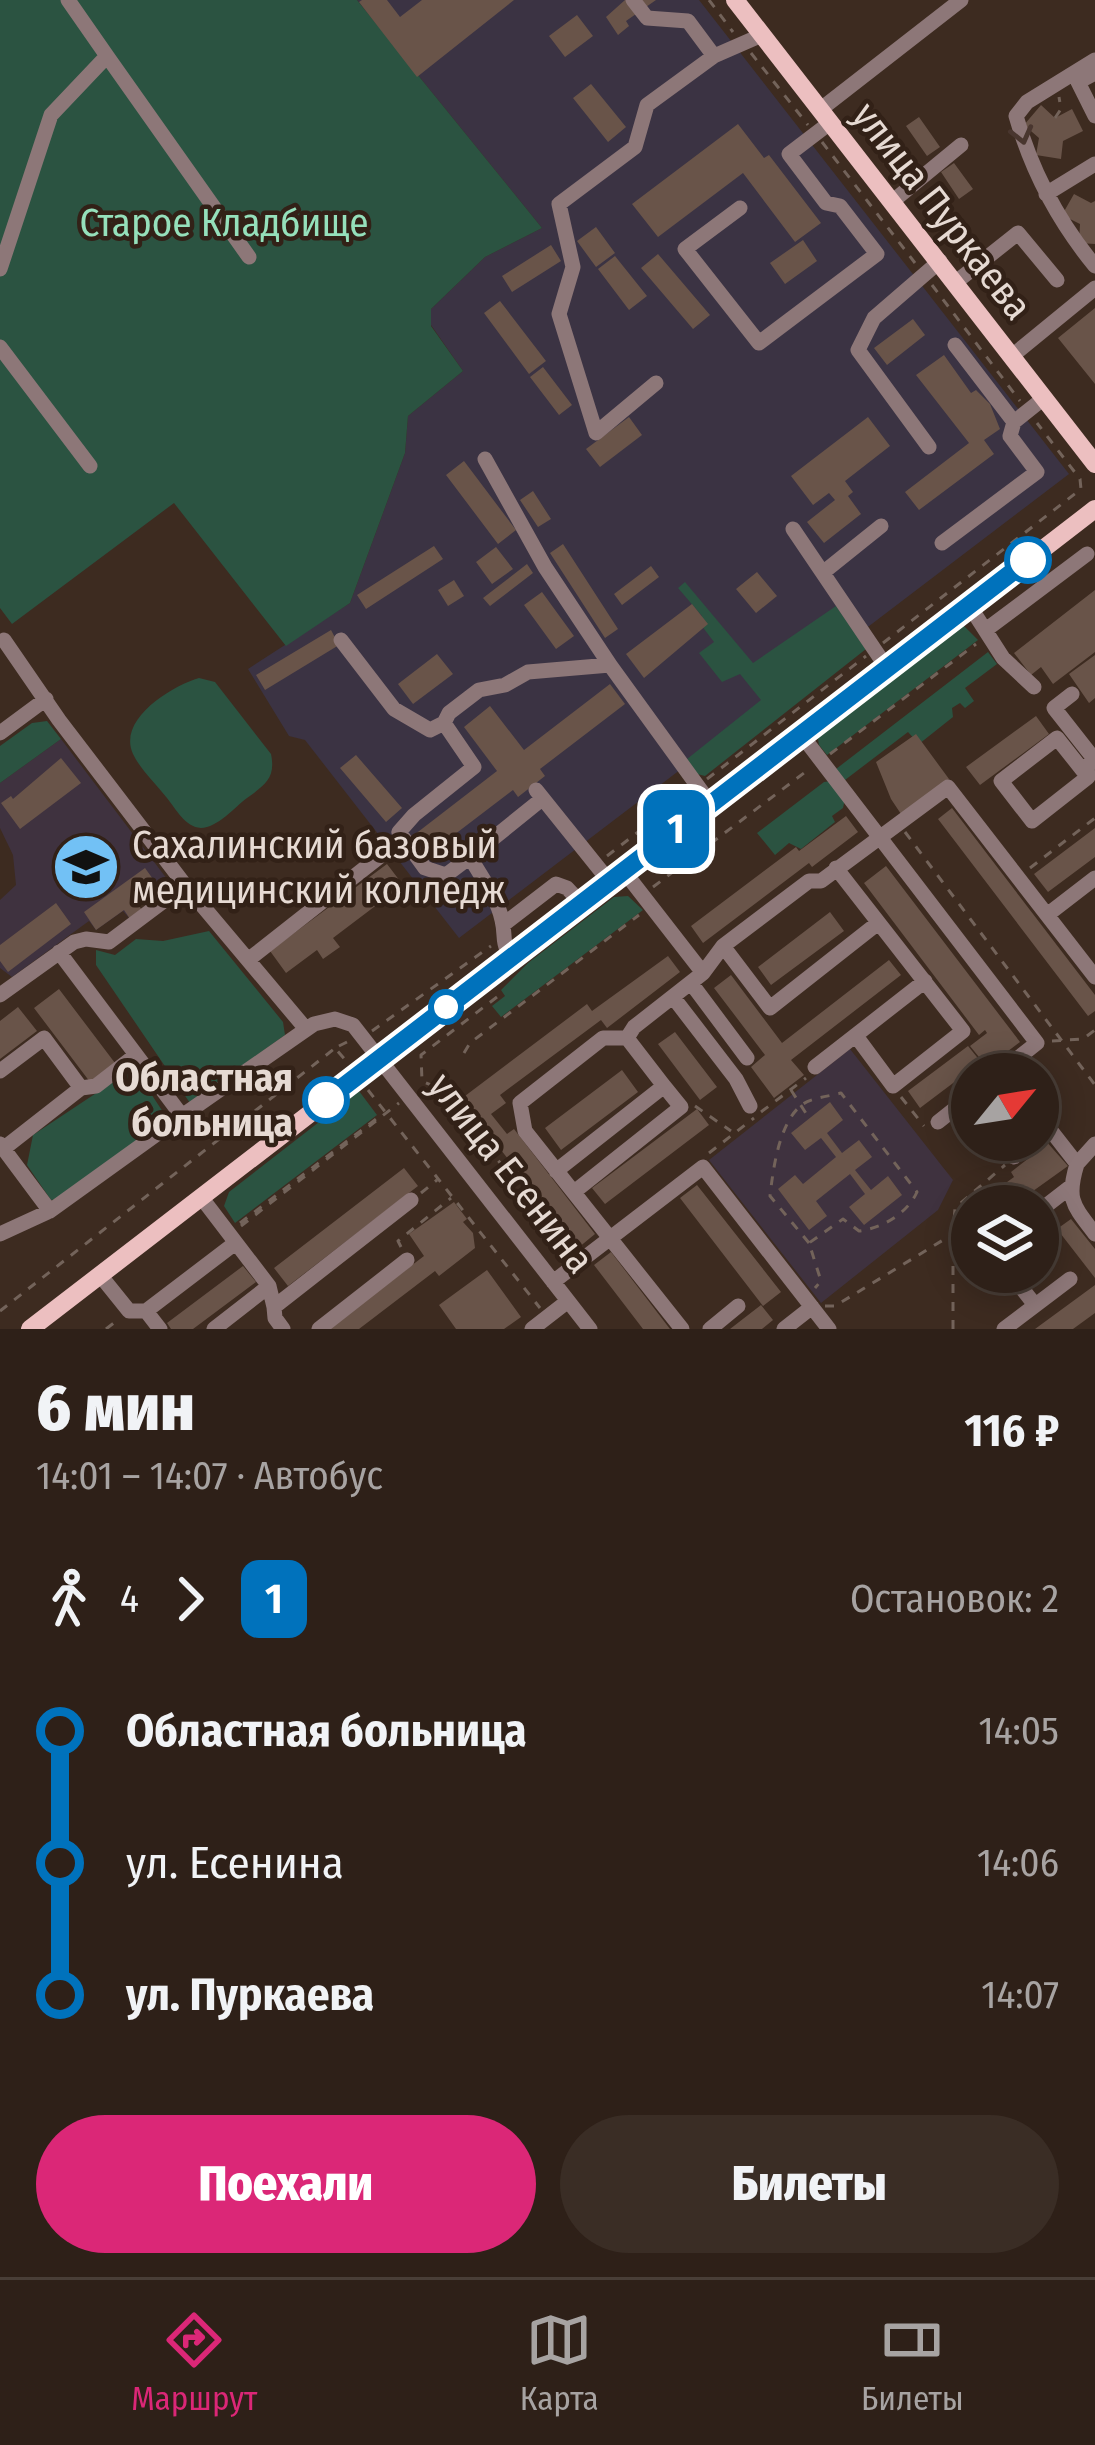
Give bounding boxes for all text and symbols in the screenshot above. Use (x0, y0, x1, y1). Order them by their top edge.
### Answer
street label: улица Пуркаева (843, 93, 1041, 329)
one-way arrow (1008, 124, 1033, 145)
park label: Старое Кладбище (80, 200, 368, 246)
unlabelled marker (1006, 538, 1050, 582)
line badge: 1 (637, 790, 715, 868)
text: 1 (667, 804, 685, 854)
place label: Сахалинский базовый медицинский колледж (132, 822, 505, 913)
school or university icon: Сахалинский базовый медицинский колледж (51, 832, 121, 902)
unlabelled marker (430, 991, 462, 1023)
north arrow (951, 1053, 1059, 1161)
map controls (951, 1053, 1059, 1293)
place label: Областная больница (115, 1055, 293, 1146)
street label: улица Есенина (419, 1064, 603, 1282)
marker: Областная больница (304, 1078, 348, 1122)
button: layers (951, 1185, 1059, 1293)
text: 6 мин (36, 1368, 195, 1447)
text: 116 ₽ (964, 1404, 1059, 1458)
text: 14:01 – 14:07 · Автобус (36, 1453, 383, 1499)
icon: walk (36, 1566, 102, 1632)
icon: forward (157, 1566, 223, 1632)
text: 1 (265, 1574, 283, 1624)
text: 4 (120, 1576, 139, 1622)
text: Остановок: 2 (850, 1576, 1059, 1622)
text: Областная больница (126, 1704, 527, 1758)
text: 14:05 (978, 1708, 1059, 1754)
text: ул. Есенина (126, 1836, 344, 1890)
text: 14:06 (977, 1840, 1059, 1886)
text: ул. Пуркаева (126, 1968, 374, 2022)
text: 14:07 (981, 1972, 1059, 2018)
button: Поехали (36, 2115, 536, 2253)
button: Билеты (560, 2115, 1059, 2253)
tab: Маршрут (131, 2307, 257, 2419)
tab: Карта (520, 2307, 599, 2419)
tab: Билеты (861, 2307, 964, 2419)

